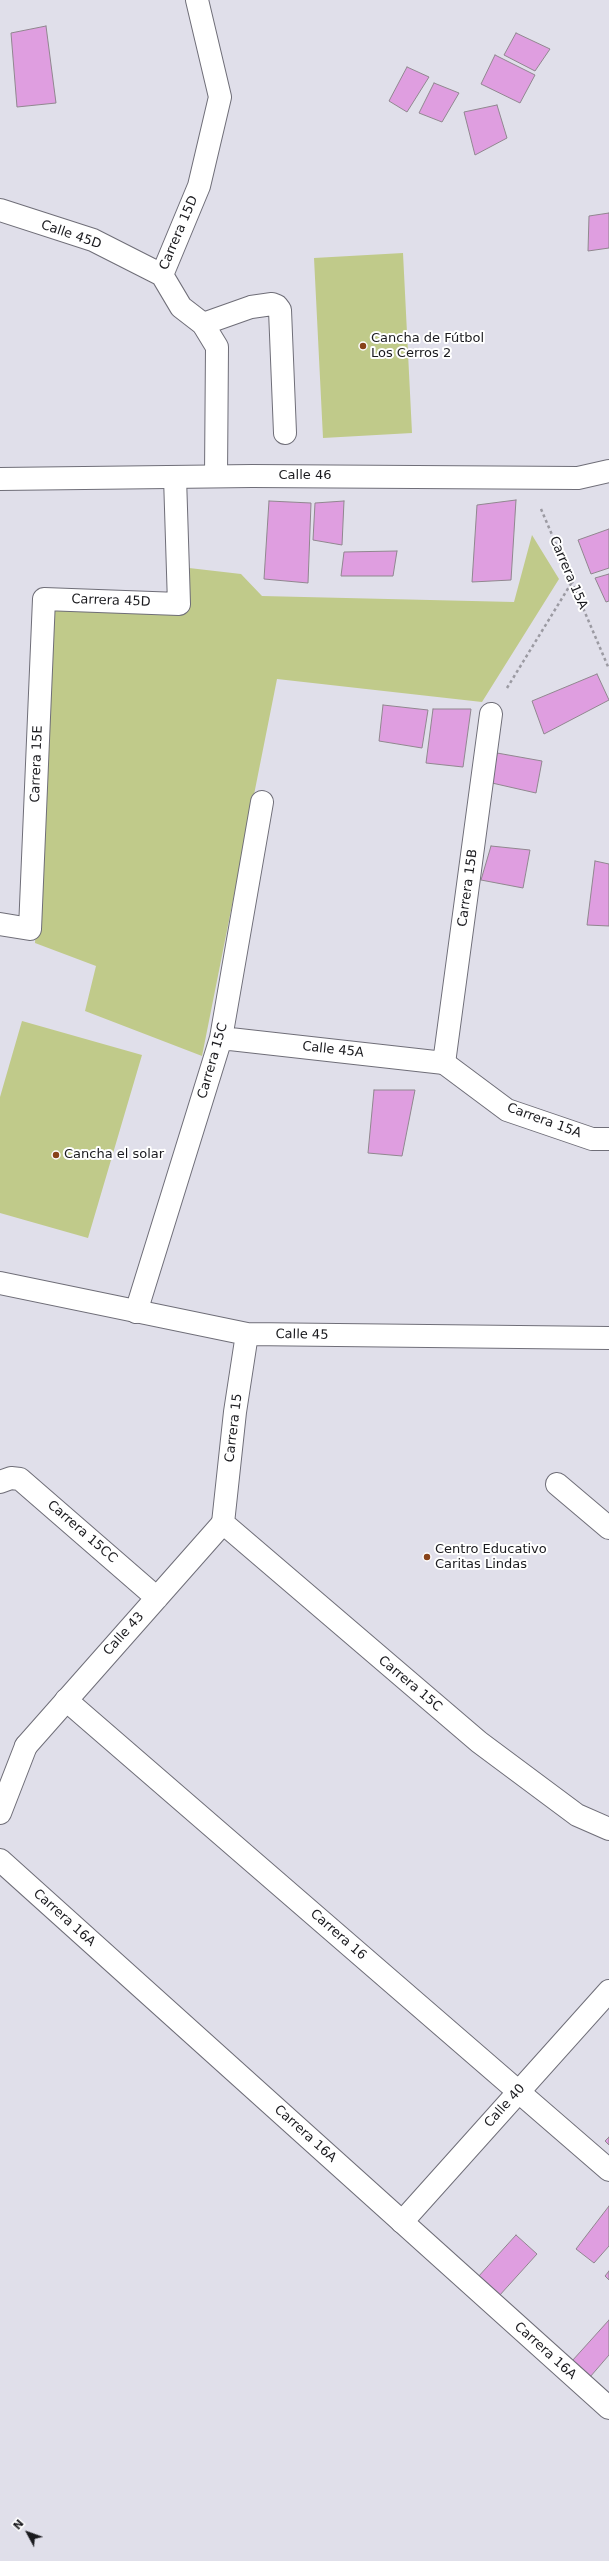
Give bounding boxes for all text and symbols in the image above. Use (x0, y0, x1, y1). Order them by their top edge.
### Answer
street label: Carrera 15D (156, 193, 202, 273)
street label: Calle 45D (39, 217, 103, 253)
place label: Cancha de Fútbol Los Cerros 2 (371, 331, 484, 362)
marker: Cancha de Fútbol Los Cerros 2 (358, 341, 368, 351)
street label: Calle 46 (279, 468, 331, 484)
street label: Carrera 15A (546, 534, 590, 612)
street label: Carrera 45D (71, 592, 151, 610)
street label: Carrera 15E (28, 725, 46, 803)
street label: Carrera 15B (455, 848, 481, 928)
street label: Carrera 15C (195, 1021, 231, 1101)
street label: Calle 45A (301, 1039, 365, 1061)
street label: Carrera 15A (505, 1100, 583, 1142)
place label: Cancha el solar (64, 1147, 164, 1163)
marker: Cancha el solar (51, 1150, 61, 1160)
street label: Calle 45 (275, 1327, 329, 1343)
street label: Carrera 15 (222, 1393, 246, 1463)
street label: Carrera 15CC (44, 1497, 120, 1567)
place label: Centro Educativo Caritas Lindas (435, 1542, 547, 1573)
marker: Centro Educativo Caritas Lindas (422, 1552, 432, 1562)
street label: Calle 43 (100, 1609, 148, 1659)
street label: Carrera 15C (375, 1653, 445, 1715)
street label: Carrera 16A (30, 1886, 98, 1950)
street label: Carrera 16 (307, 1906, 369, 1964)
street label: Calle 40 (481, 2081, 529, 2131)
street label: Carrera 16A (271, 2102, 339, 2166)
street label: Carrera 16A (511, 2319, 579, 2383)
north arrow (8, 2513, 48, 2553)
text: N (11, 2517, 26, 2533)

